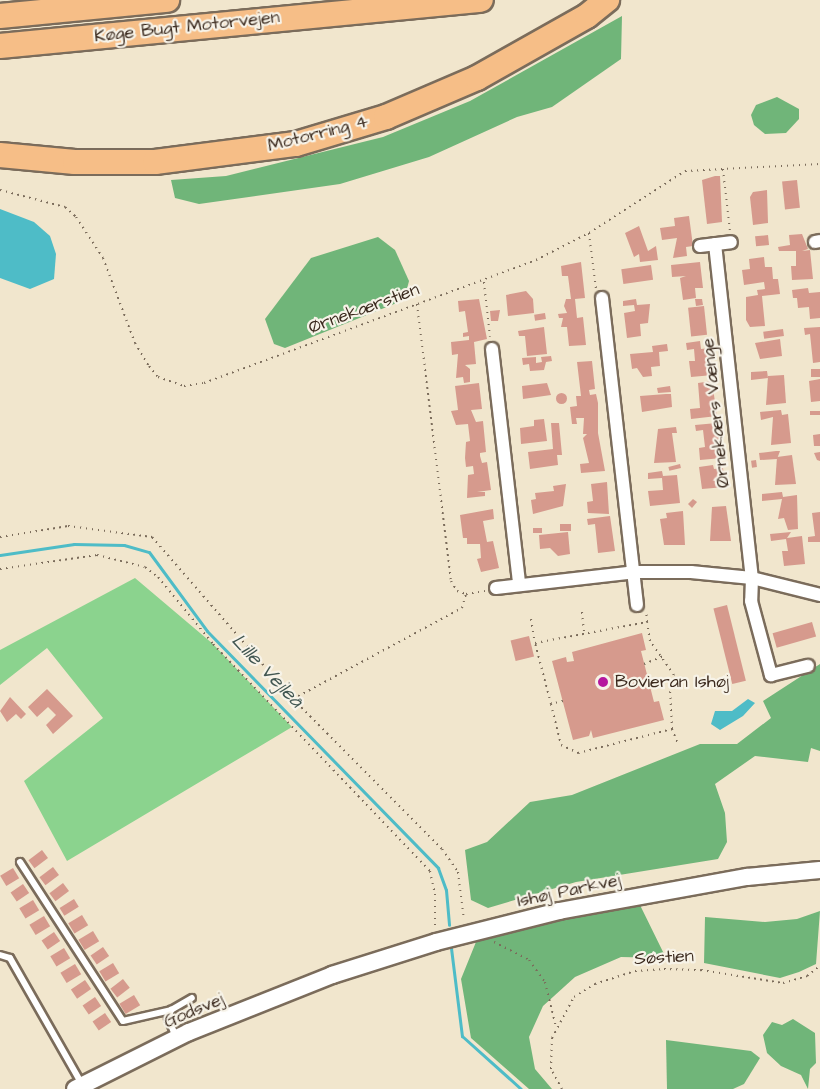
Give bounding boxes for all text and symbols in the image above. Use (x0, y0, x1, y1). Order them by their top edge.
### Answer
street label: Køge Bugt Motorvejen (93, 7, 281, 47)
street label: Motorring 4 (266, 111, 370, 157)
street label: Ørnekærstien (306, 279, 422, 339)
street label: Ørnekærs Vænge (697, 337, 735, 489)
water label: Lille Vejleå (226, 629, 308, 713)
place label: Bovieran Ishøj (615, 671, 729, 693)
marker: Bovieran Ishøj (596, 675, 610, 689)
street label: Ishøj Parkvej (515, 870, 623, 912)
street label: Søstien (634, 946, 694, 970)
street label: Godsvej (161, 989, 227, 1033)

